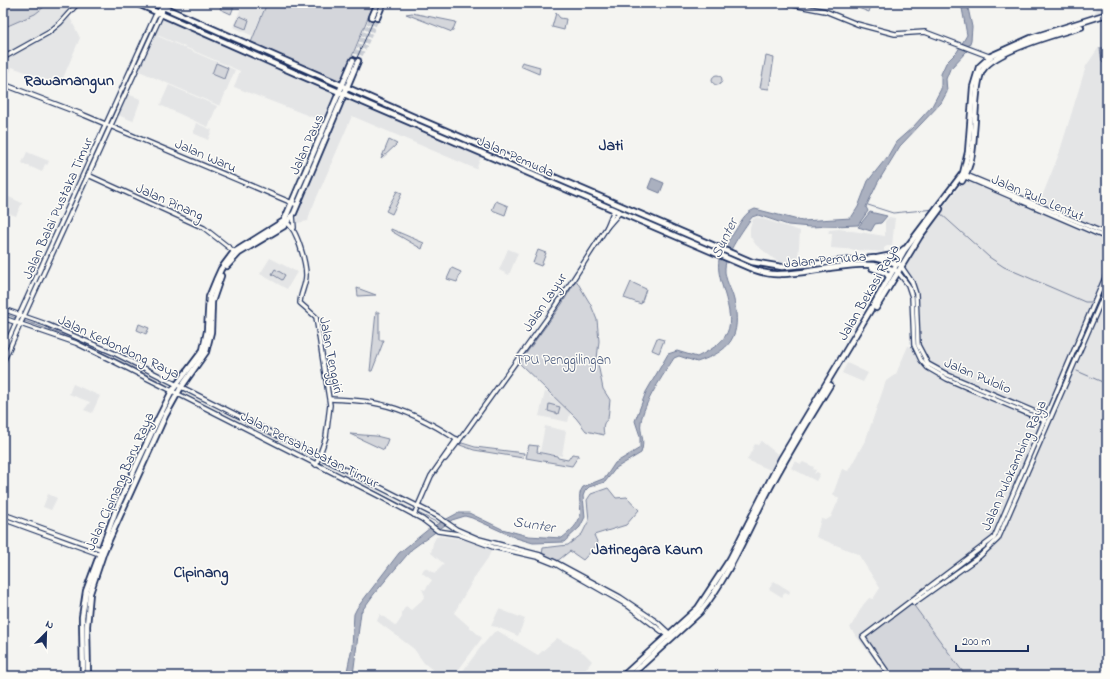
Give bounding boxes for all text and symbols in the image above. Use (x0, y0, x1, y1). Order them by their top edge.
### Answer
district label: Rawamangun (23, 69, 114, 94)
street label: Jalan Paus (285, 111, 330, 178)
street label: Jalan Pemuda (473, 131, 557, 184)
street label: Jalan Balai Pustaka Timur (18, 134, 99, 283)
street label: Jalan Waru (171, 134, 240, 179)
district label: Jati (599, 134, 623, 158)
street label: Jalan Pulo Lentut (988, 169, 1087, 227)
street label: Jalan Pinang (132, 178, 207, 228)
water label: Sunter (706, 213, 745, 262)
street label: Jalan Bekasi Raya (833, 241, 906, 345)
street label: Jalan Pemuda (783, 246, 867, 275)
street label: Jalan Layur (518, 268, 574, 337)
street label: Jalan Kedondong Raya (54, 310, 183, 386)
street label: Jalan Tenggiri (312, 315, 348, 396)
park label: TPU Penggilingan (515, 350, 611, 372)
street label: Jalan Pulolio (940, 353, 1014, 400)
street label: Jalan Pulokambing Raya (976, 397, 1054, 535)
street label: Jalan Persahabatan Timur (236, 406, 383, 495)
street label: Jalan Cipinang Baru Raya (80, 409, 161, 555)
water label: Sunter (511, 511, 559, 540)
district label: Jatinegara Kaum (591, 538, 703, 563)
district label: Cipinang (174, 561, 228, 586)
north arrow (26, 613, 66, 653)
text: N (43, 616, 56, 634)
scale bar (956, 627, 1028, 653)
text: 200 m (962, 633, 991, 651)

